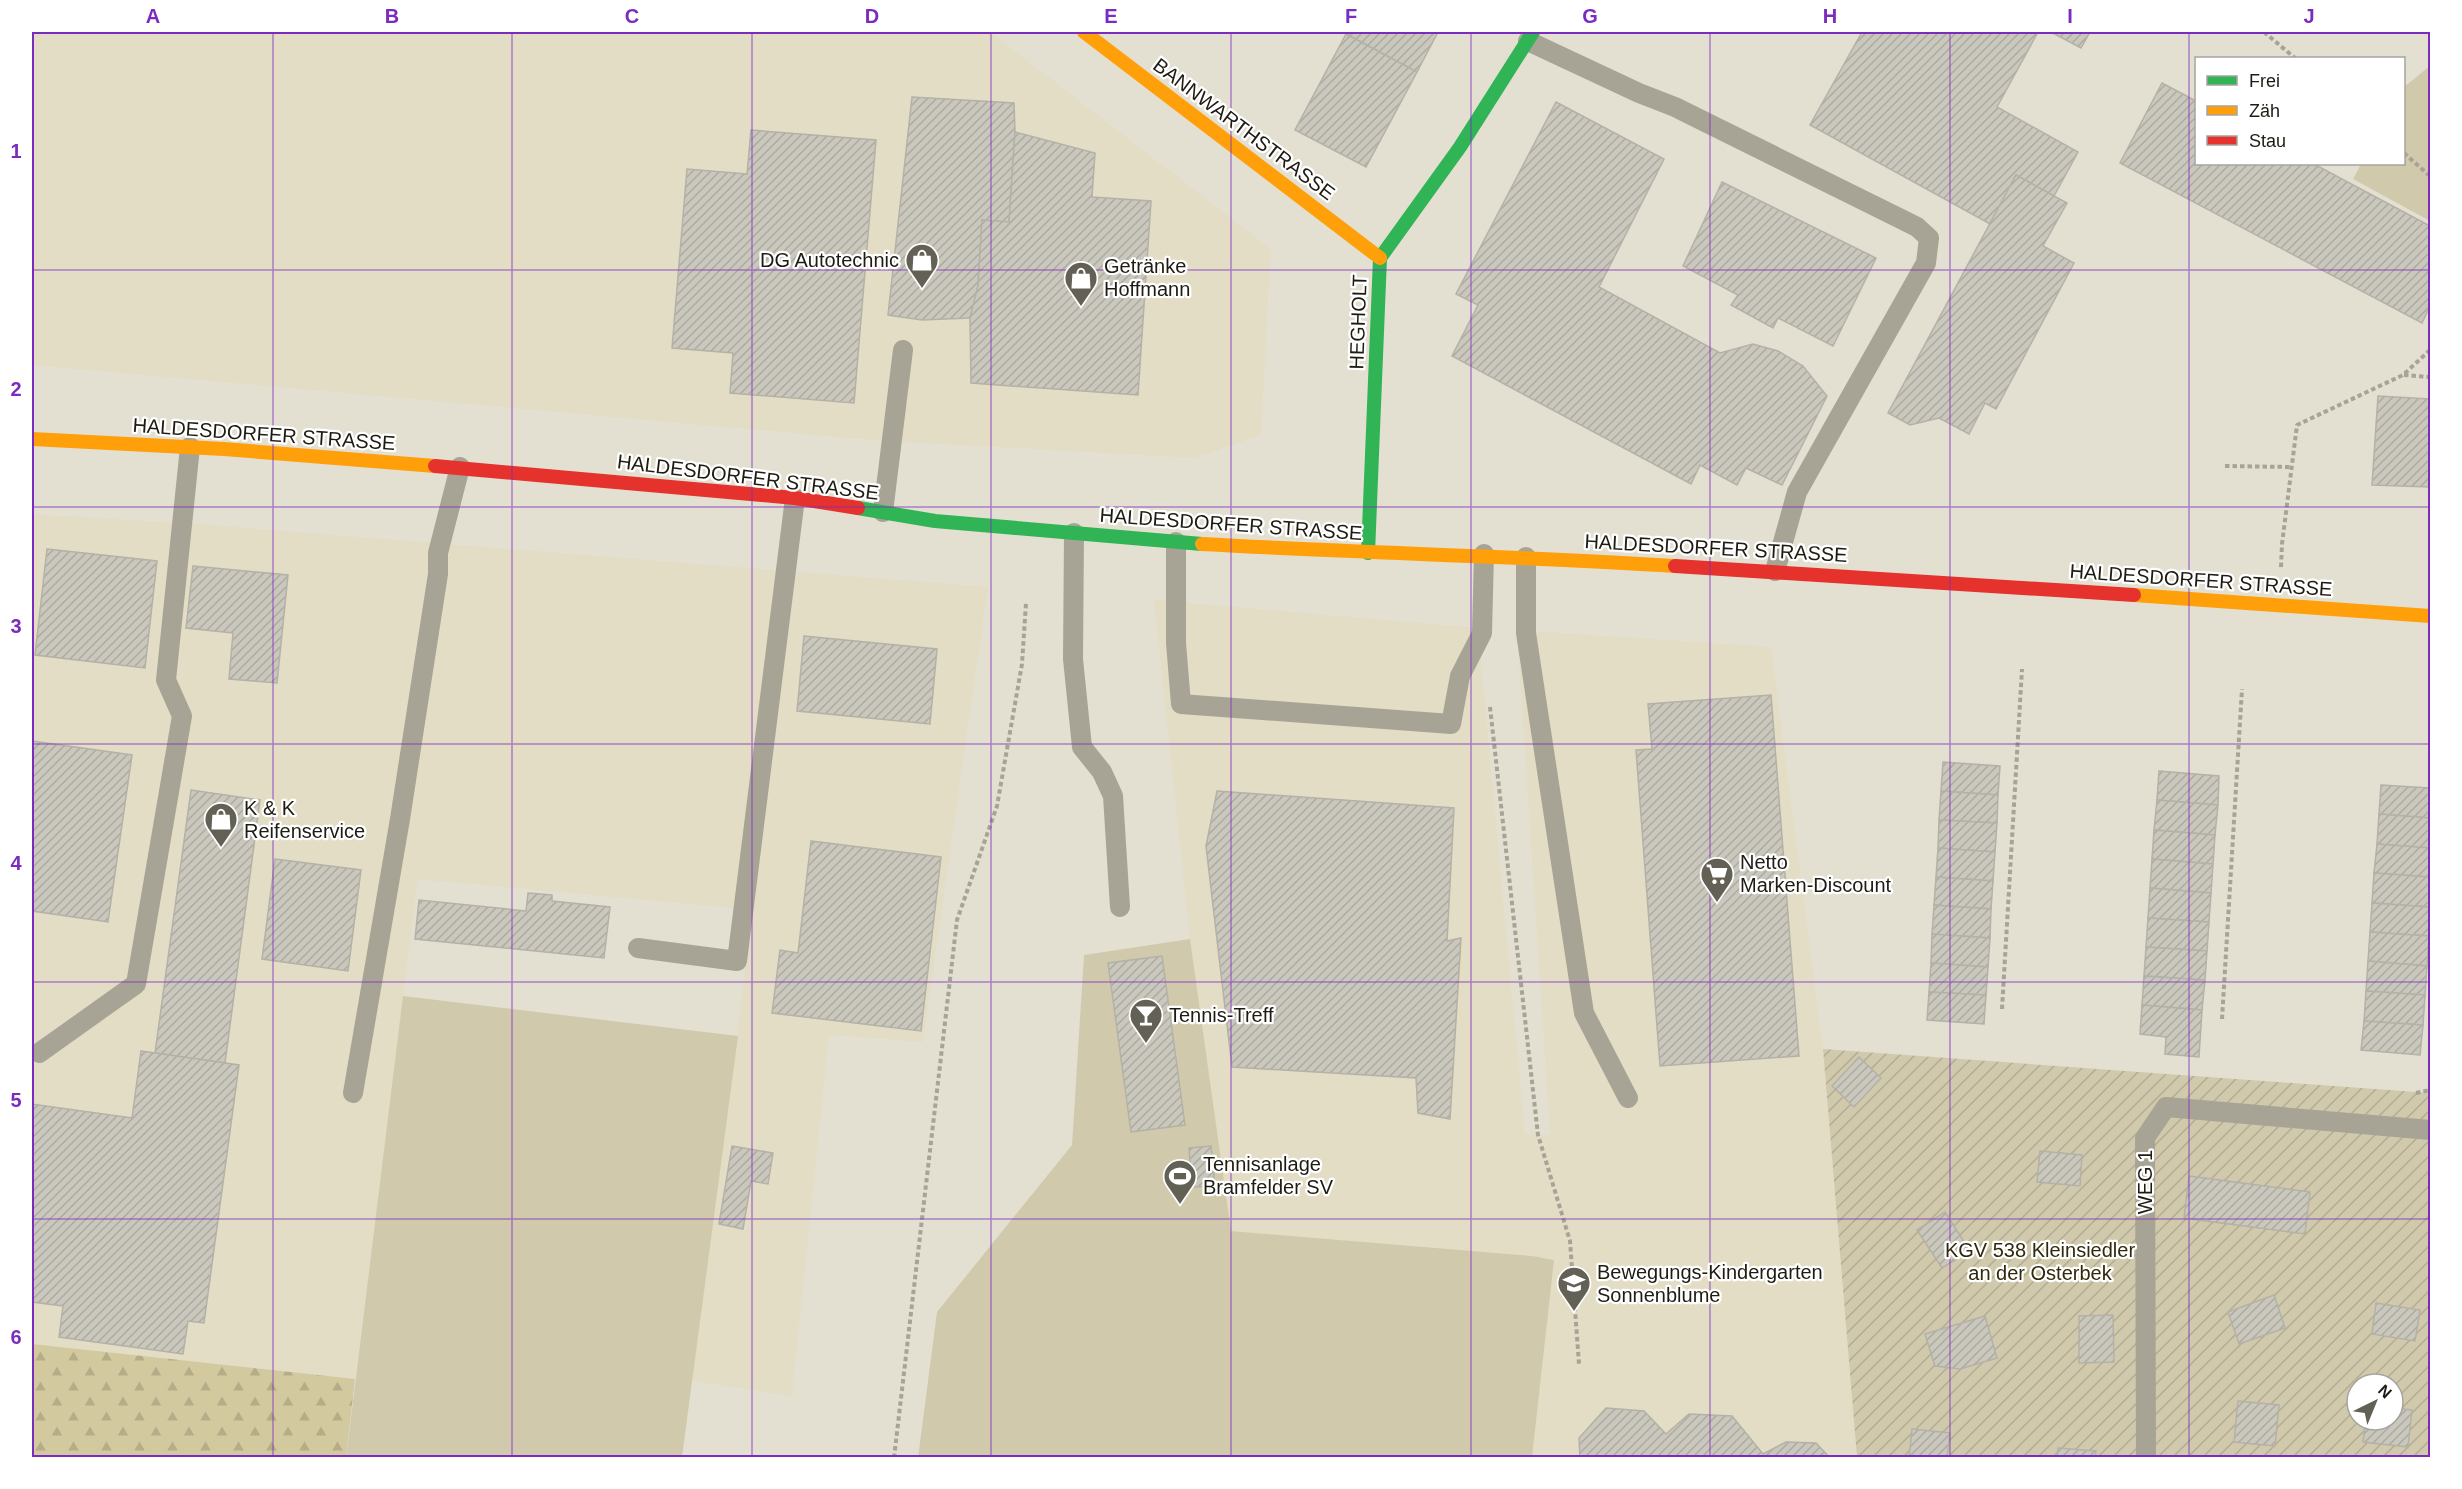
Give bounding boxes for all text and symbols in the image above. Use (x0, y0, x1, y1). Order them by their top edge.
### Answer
text: A (146, 5, 160, 27)
text: B (385, 5, 399, 27)
text: C (625, 5, 639, 27)
text: D (865, 5, 879, 27)
text: E (1104, 5, 1118, 27)
text: F (1345, 5, 1357, 27)
text: G (1582, 5, 1598, 27)
text: H (1823, 5, 1837, 27)
text: I (2067, 5, 2073, 27)
text: J (2303, 5, 2315, 27)
street label: BANNWARTHSTRASSE (1149, 54, 1339, 204)
legend (2195, 57, 2405, 165)
text: Frei (2249, 71, 2280, 91)
text: Zäh (2249, 101, 2280, 121)
text: Stau (2249, 131, 2286, 151)
text: 1 (10, 140, 22, 162)
shop icon: DG Autotechnic (904, 242, 940, 289)
place label: DG Autotechnic (760, 249, 899, 271)
place label: Getränke Hoffmann (1104, 255, 1190, 300)
shop icon: Getränke Hoffmann (1063, 260, 1099, 307)
street label: HEGHOLT (1345, 274, 1371, 370)
text: 2 (10, 378, 22, 400)
street label: HALDESDORFER STRASSE (132, 414, 396, 454)
street label: HALDESDORFER STRASSE (616, 450, 880, 504)
street label: HALDESDORFER STRASSE (1099, 504, 1363, 544)
street label: HALDESDORFER STRASSE (1584, 530, 1848, 566)
street label: HALDESDORFER STRASSE (2069, 560, 2333, 600)
text: 3 (10, 615, 22, 637)
place label: K & K Reifenservice (244, 797, 365, 842)
shop icon: K & K Reifenservice (203, 801, 239, 848)
place label: Netto Marken-Discount (1740, 851, 1892, 896)
text: 4 (10, 852, 22, 874)
supermarket icon: Netto Marken-Discount (1699, 856, 1735, 903)
bar icon: Tennis-Treff (1128, 997, 1164, 1044)
place label: Tennis-Treff (1169, 1004, 1274, 1026)
text: 5 (10, 1089, 22, 1111)
street label: WEG 1 (2134, 1150, 2156, 1214)
place label: Tennisanlage Bramfelder SV (1203, 1153, 1334, 1198)
sports icon: Tennisanlage Bramfelder SV (1162, 1158, 1198, 1205)
park label: KGV 538 Kleinsiedler an der Osterbek (1945, 1239, 2135, 1284)
place label: Bewegungs-Kindergarten Sonnenblume (1597, 1261, 1823, 1306)
school or university icon: Bewegungs-Kindergarten Sonnenblume (1556, 1265, 1592, 1312)
text: 6 (10, 1326, 22, 1348)
north arrow (2345, 1372, 2405, 1432)
text: N (2375, 1381, 2395, 1402)

